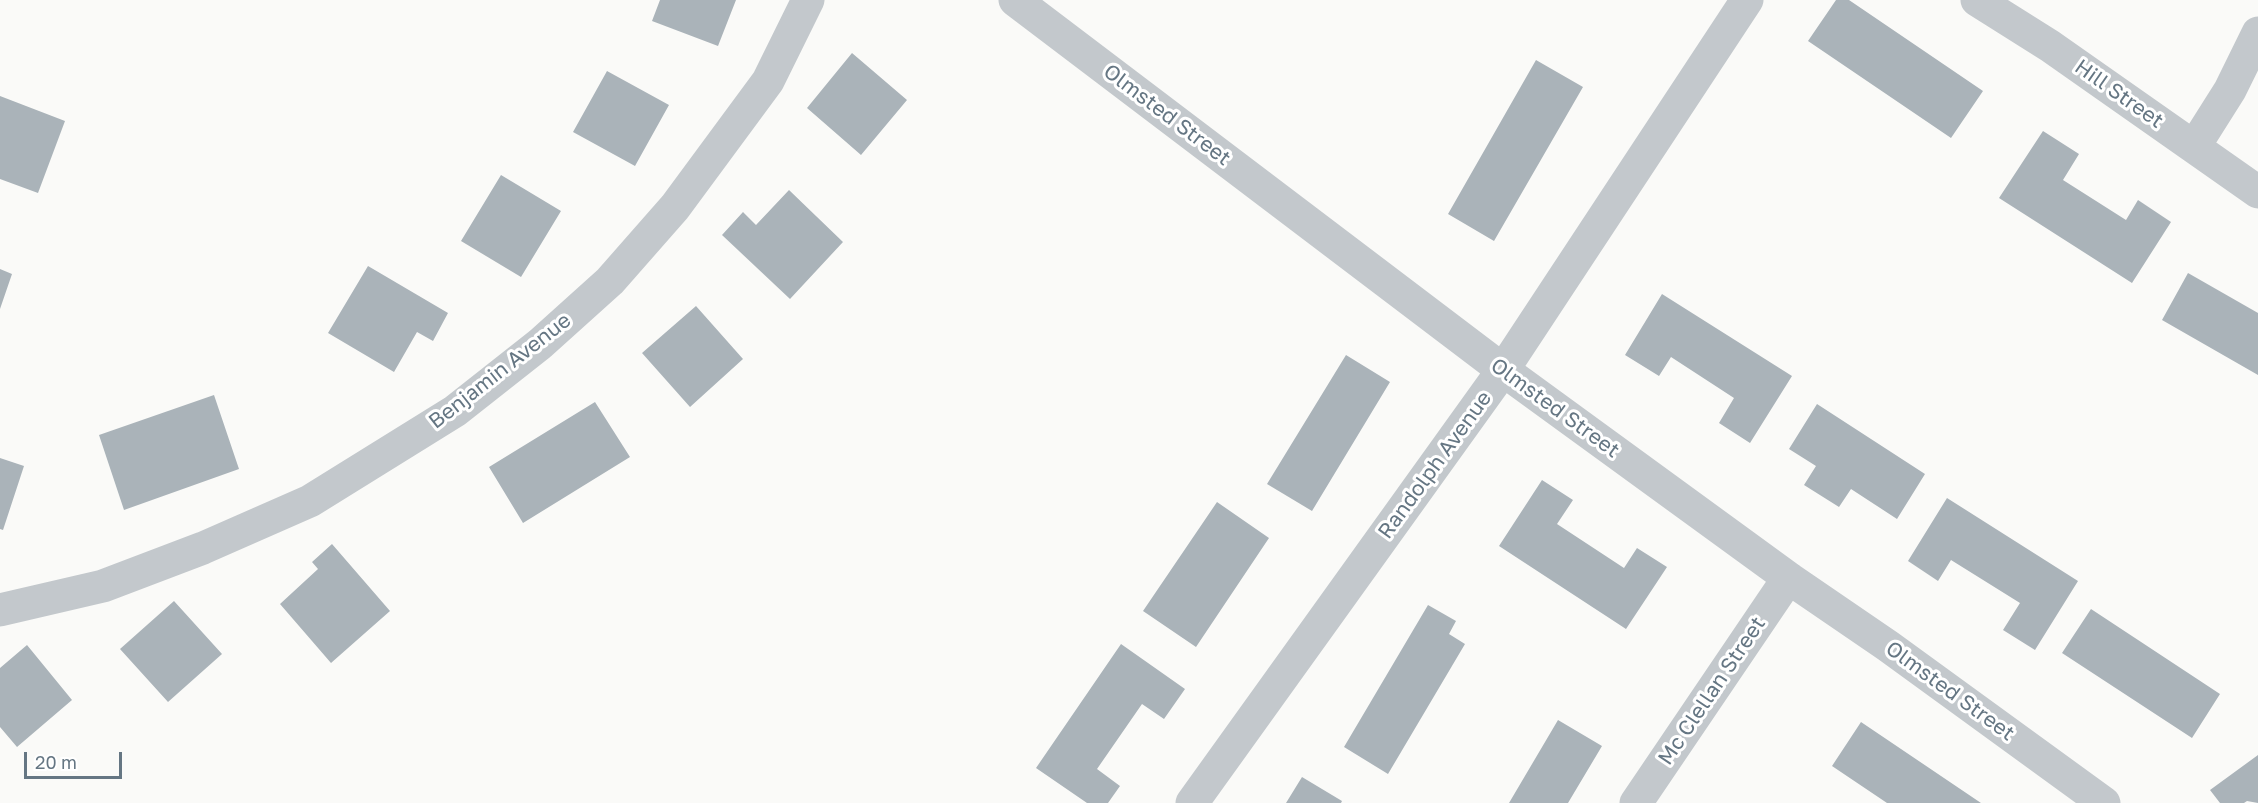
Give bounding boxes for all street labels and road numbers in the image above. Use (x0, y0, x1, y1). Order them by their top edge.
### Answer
street label: Hill Street (2070, 54, 2168, 134)
street label: Olmsted Street (1098, 59, 1236, 171)
street label: Benjamin Avenue (424, 308, 576, 434)
street label: Olmsted Street (1486, 353, 1624, 463)
street label: Randolph Avenue (1373, 386, 1497, 544)
street label: Mc Clellan Street (1653, 612, 1771, 770)
street label: Olmsted Street (1881, 636, 2019, 746)

